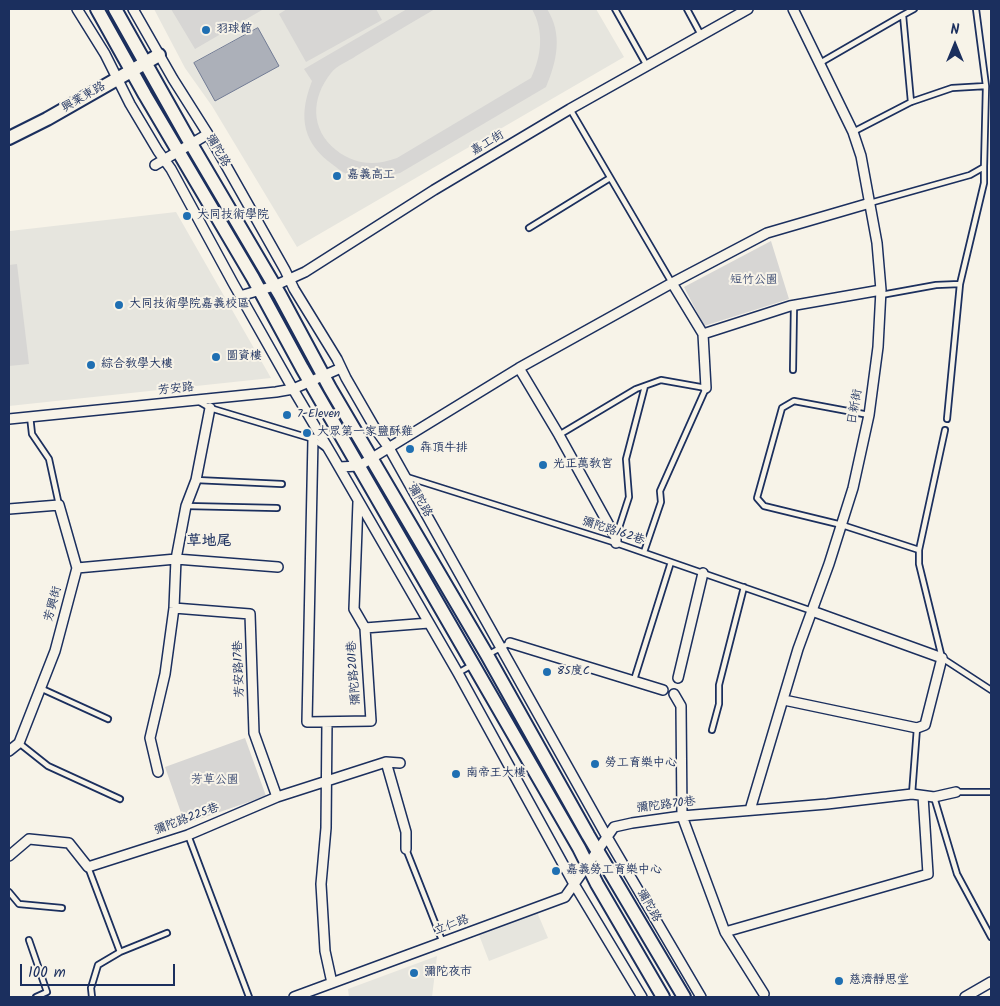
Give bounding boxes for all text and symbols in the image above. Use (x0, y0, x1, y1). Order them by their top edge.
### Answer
text: N (951, 19, 959, 41)
north arrow (930, 20, 980, 70)
place label: 羽球館 (216, 23, 252, 37)
marker: 羽球館 (200, 24, 212, 36)
street label: 興業東路 (60, 80, 108, 116)
street label: 嘉工街 (469, 129, 507, 159)
street label: 彌陀路 (202, 132, 232, 170)
place label: 嘉義高工 (347, 169, 395, 183)
marker: 嘉義高工 (331, 170, 343, 182)
place label: 大同技術學院 (197, 209, 269, 223)
marker: 大同技術學院 (181, 210, 193, 222)
park label: 短竹公園 (730, 274, 778, 288)
place label: 大同技術學院嘉義校區 (129, 298, 249, 312)
marker: 大同技術學院嘉義校區 (113, 299, 125, 311)
place label: 圖資樓 (226, 350, 262, 364)
marker: 圖資樓 (210, 351, 222, 363)
place label: 綜合教學大樓 (101, 358, 173, 372)
marker: 綜合教學大樓 (85, 359, 97, 371)
street label: 芳安路 (157, 381, 195, 399)
street label: 日新街 (846, 388, 866, 426)
place label: 7-Eleven (297, 408, 340, 422)
marker: 7-Eleven (281, 409, 293, 421)
place label: 大眾第一家鹽酥雞 (317, 426, 413, 440)
marker: 大眾第一家鹽酥雞 (301, 427, 313, 439)
place label: 犇頂牛排 (420, 442, 468, 456)
marker: 犇頂牛排 (404, 443, 416, 455)
place label: 光正萬教宮 (553, 458, 613, 472)
marker: 光正萬教宮 (537, 459, 549, 471)
street label: 彌陀路 (404, 482, 434, 520)
street label: 彌陀路162巷 (580, 515, 646, 549)
district label: 草地尾 (187, 533, 231, 551)
street label: 芳興街 (42, 585, 66, 623)
street label: 芳安路17巷 (232, 640, 248, 698)
street label: 彌陀路201巷 (346, 640, 364, 706)
place label: 85度C (557, 665, 590, 679)
marker: 85度C (541, 666, 553, 678)
place label: 勞工育樂中心 (605, 757, 677, 771)
marker: 勞工育樂中心 (589, 758, 601, 770)
place label: 南帝王大樓 (466, 767, 526, 781)
marker: 南帝王大樓 (450, 768, 462, 780)
park label: 芳草公園 (191, 774, 239, 788)
street label: 彌陀路70巷 (636, 795, 696, 817)
street label: 彌陀路225巷 (152, 801, 222, 839)
place label: 嘉義勞工育樂中心 (566, 864, 662, 878)
marker: 嘉義勞工育樂中心 (550, 865, 562, 877)
street label: 彌陀路 (633, 887, 663, 925)
street label: 立仁路 (433, 913, 471, 939)
scale bar (22, 954, 178, 986)
text: 100 m (28, 961, 66, 985)
place label: 彌陀夜市 (424, 966, 472, 980)
marker: 彌陀夜市 (408, 967, 420, 979)
place label: 慈濟靜思堂 (849, 974, 909, 988)
marker: 慈濟靜思堂 (833, 975, 845, 987)

